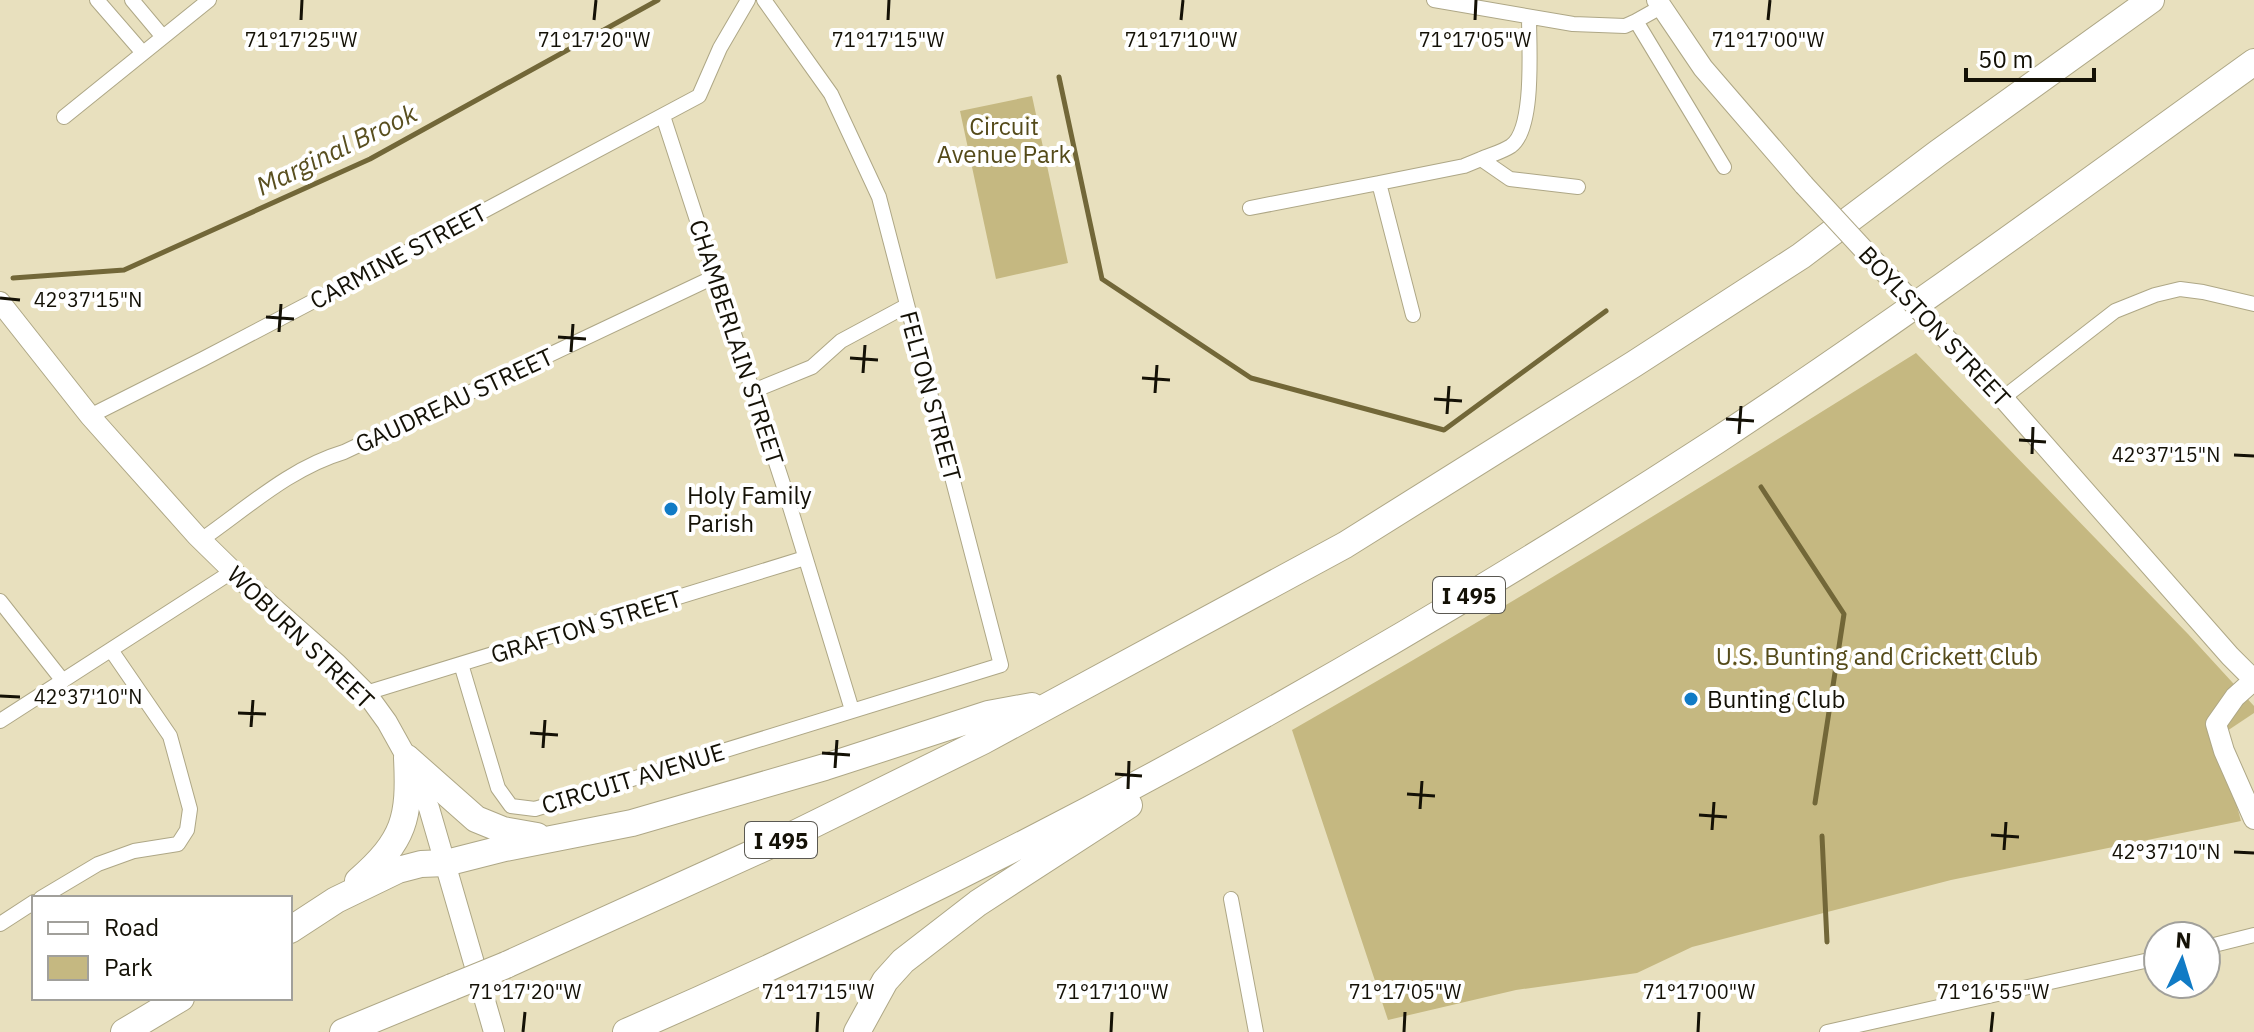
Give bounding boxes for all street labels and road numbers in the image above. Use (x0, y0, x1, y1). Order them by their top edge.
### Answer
street label: CARMINE STREET (304, 196, 492, 316)
street label: CHAMBERLAIN STREET (682, 215, 792, 469)
street label: BOYLSTON STREET (1852, 239, 2018, 414)
street label: FELTON STREET (893, 307, 969, 485)
street label: GAUDREAU STREET (350, 340, 558, 460)
street label: WOBURN STREET (221, 559, 382, 716)
road number: I 495 (1433, 577, 1505, 613)
street label: GRAFTON STREET (487, 582, 686, 670)
street label: CIRCUIT AVENUE (538, 735, 728, 821)
road number: I 495 (745, 822, 817, 858)

